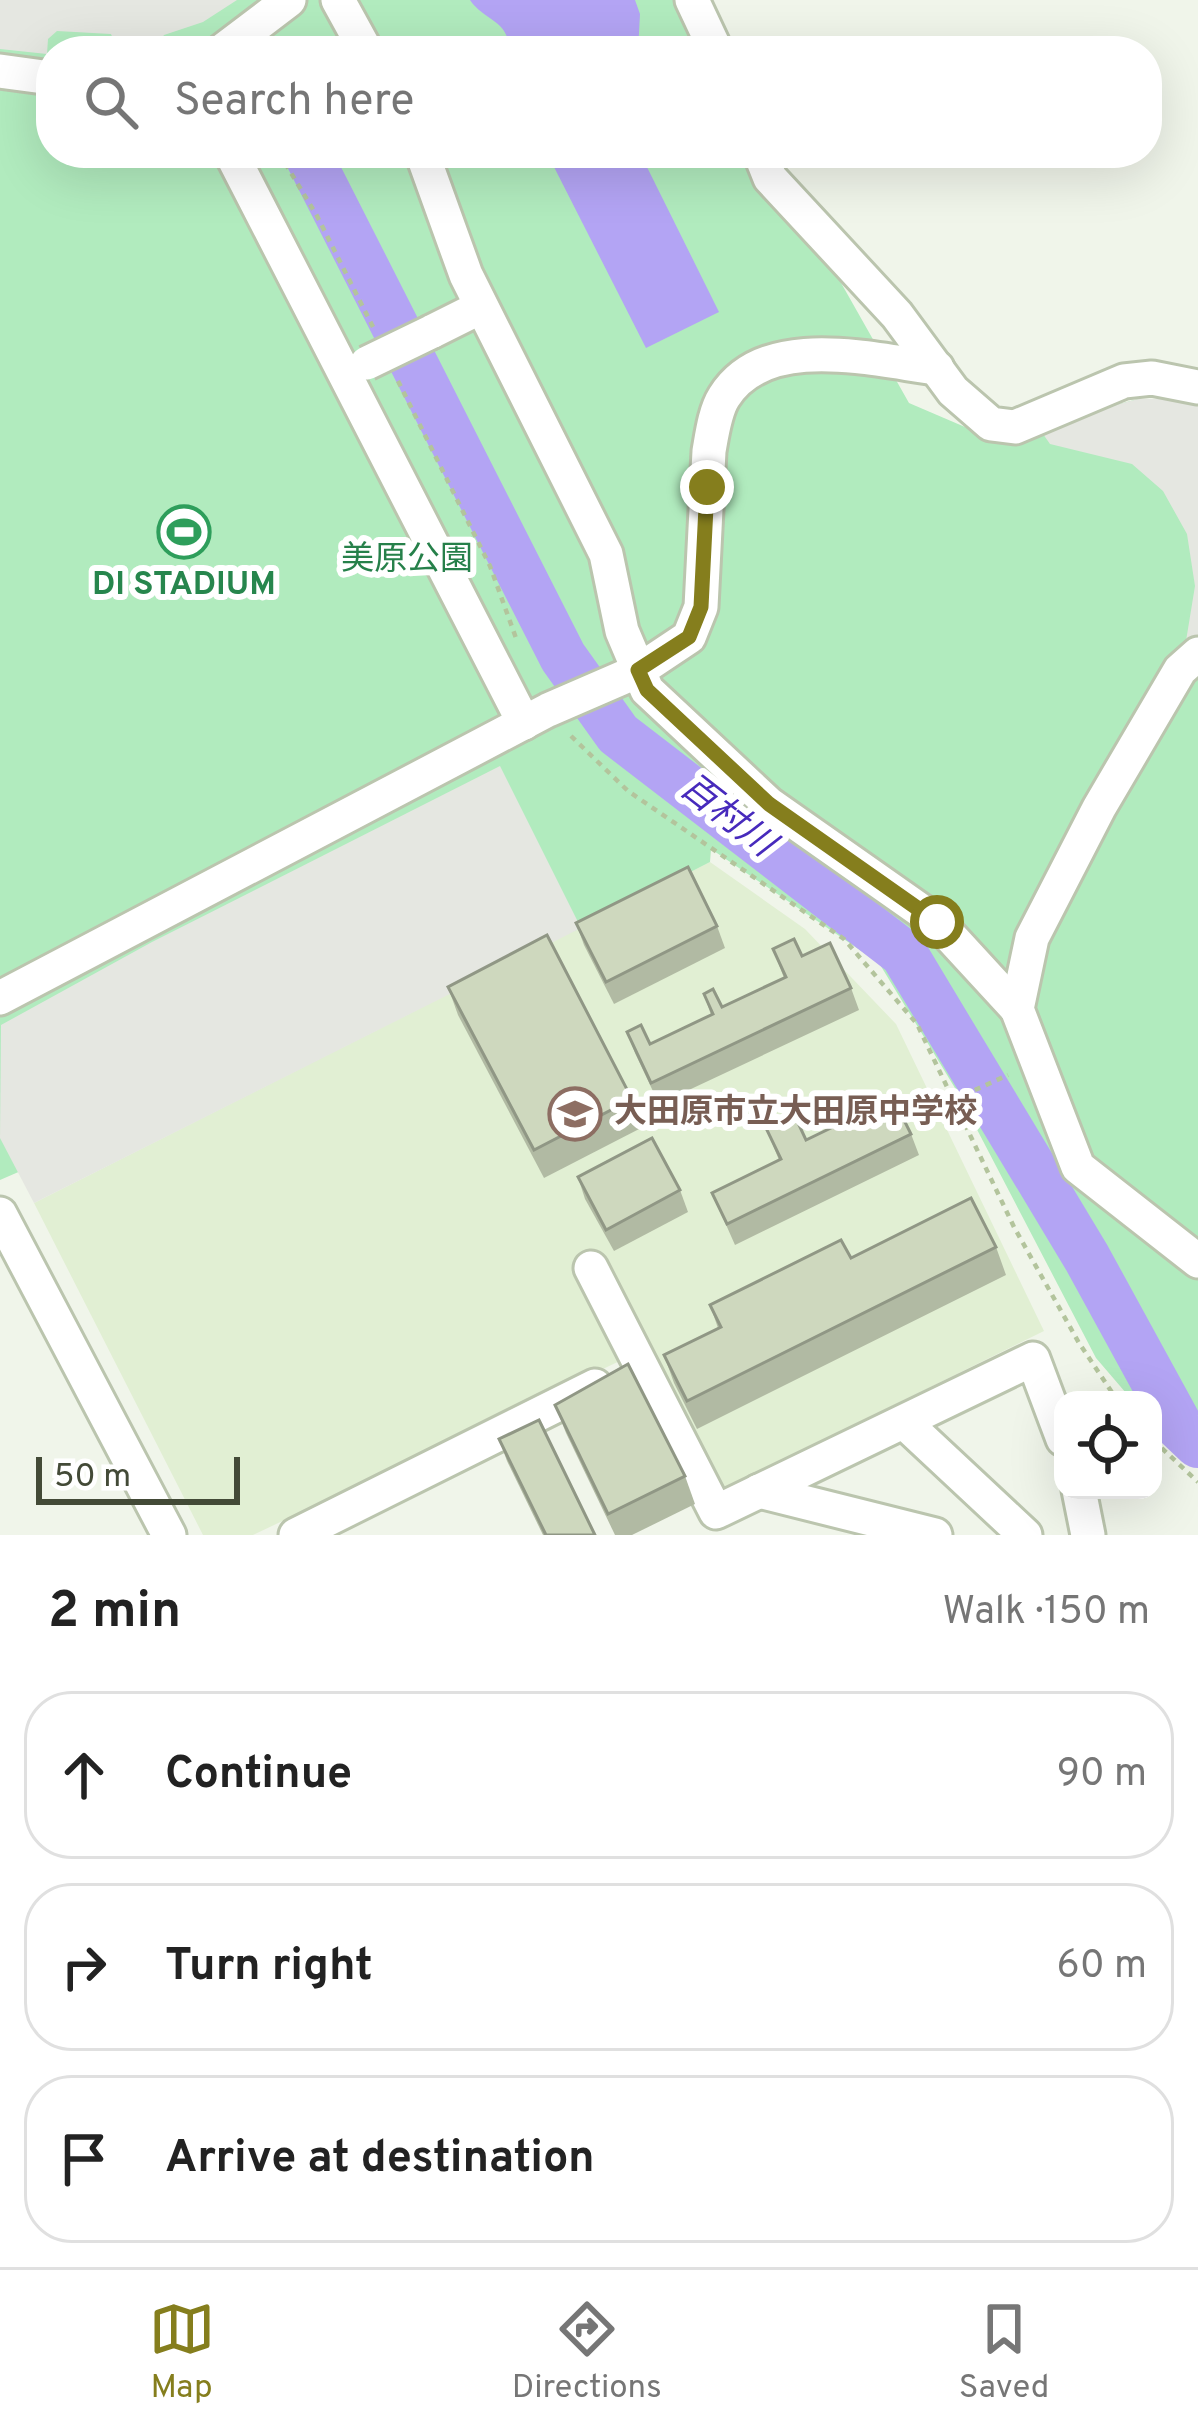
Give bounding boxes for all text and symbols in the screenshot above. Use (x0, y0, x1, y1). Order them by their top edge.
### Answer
search box (36, 36, 1162, 168)
icon: search (78, 69, 144, 135)
text: Search here (174, 74, 414, 131)
route end (680, 460, 734, 514)
sports icon: DI STADIUM (156, 504, 212, 560)
park label: 美原公園 (341, 540, 473, 582)
place label: DI STADIUM (92, 565, 276, 607)
water label: 百村川 (669, 766, 786, 871)
route start (910, 895, 964, 949)
school or university icon: 大田原市立大田原中学校 (547, 1086, 603, 1142)
place label: 大田原市立大田原中学校 (614, 1093, 977, 1135)
map controls (1054, 1391, 1162, 1499)
button: locate (1054, 1391, 1162, 1499)
scale bar (36, 1451, 240, 1504)
text: 50 m (54, 1457, 131, 1499)
text: 2 min (48, 1581, 181, 1646)
text: Walk · 150 m (943, 1589, 1150, 1638)
icon: ahead (51, 1742, 117, 1808)
text: Continue (165, 1747, 352, 1804)
text: 90 m (1057, 1751, 1147, 1800)
icon: right (51, 1934, 117, 2000)
text: Turn right (165, 1939, 373, 1996)
text: 60 m (1056, 1943, 1147, 1992)
icon: arrive (51, 2126, 117, 2192)
text: Arrive at destination (165, 2131, 595, 2188)
tab: Map (149, 2296, 215, 2410)
tab: Directions (512, 2296, 662, 2410)
tab: Saved (959, 2296, 1049, 2410)

